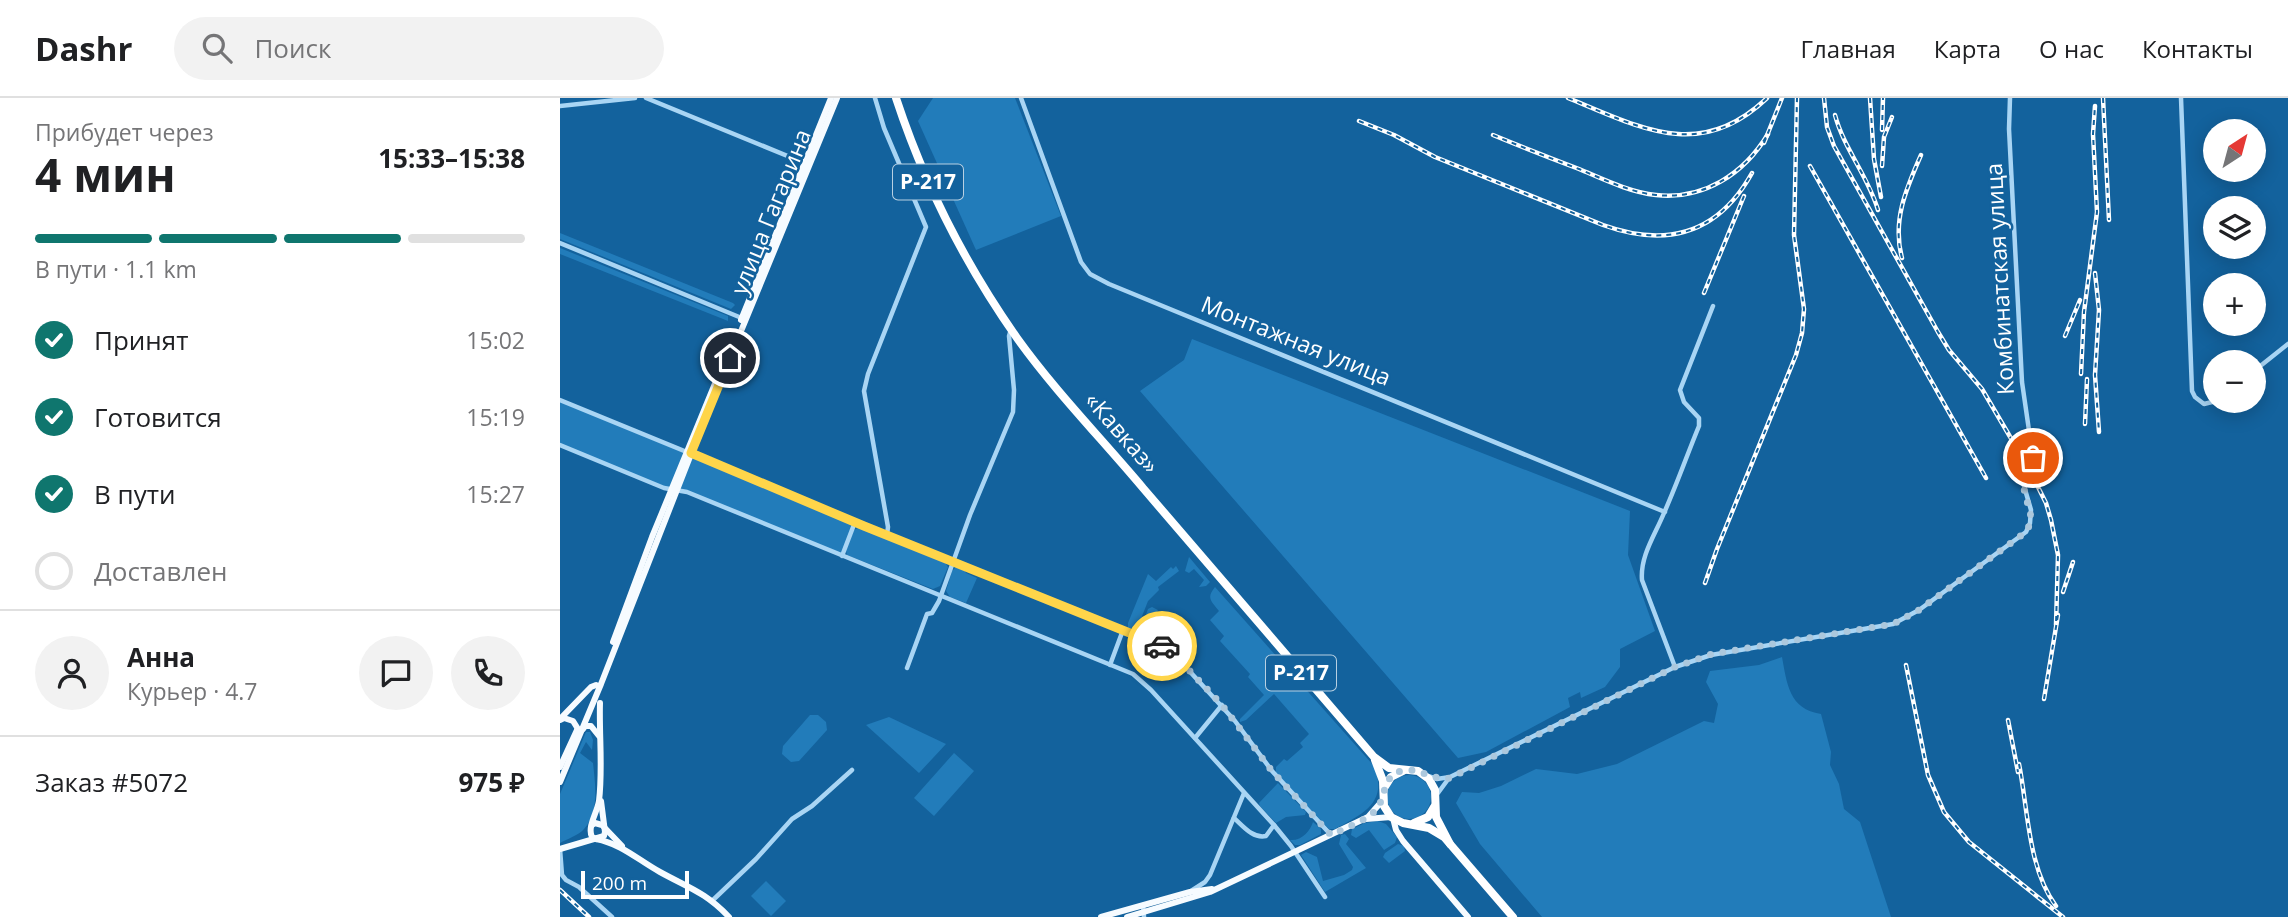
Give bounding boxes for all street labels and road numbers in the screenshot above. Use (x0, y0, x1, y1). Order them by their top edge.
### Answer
street label: улица Гагарина (722, 124, 818, 299)
street label: Комбинатская улица (1977, 162, 2021, 396)
road number: Р-217 (893, 164, 963, 200)
street label: Монтажная улица (1197, 287, 1396, 393)
street label: «Кавказ» (1078, 385, 1167, 480)
road number: Р-217 (1266, 656, 1336, 690)

